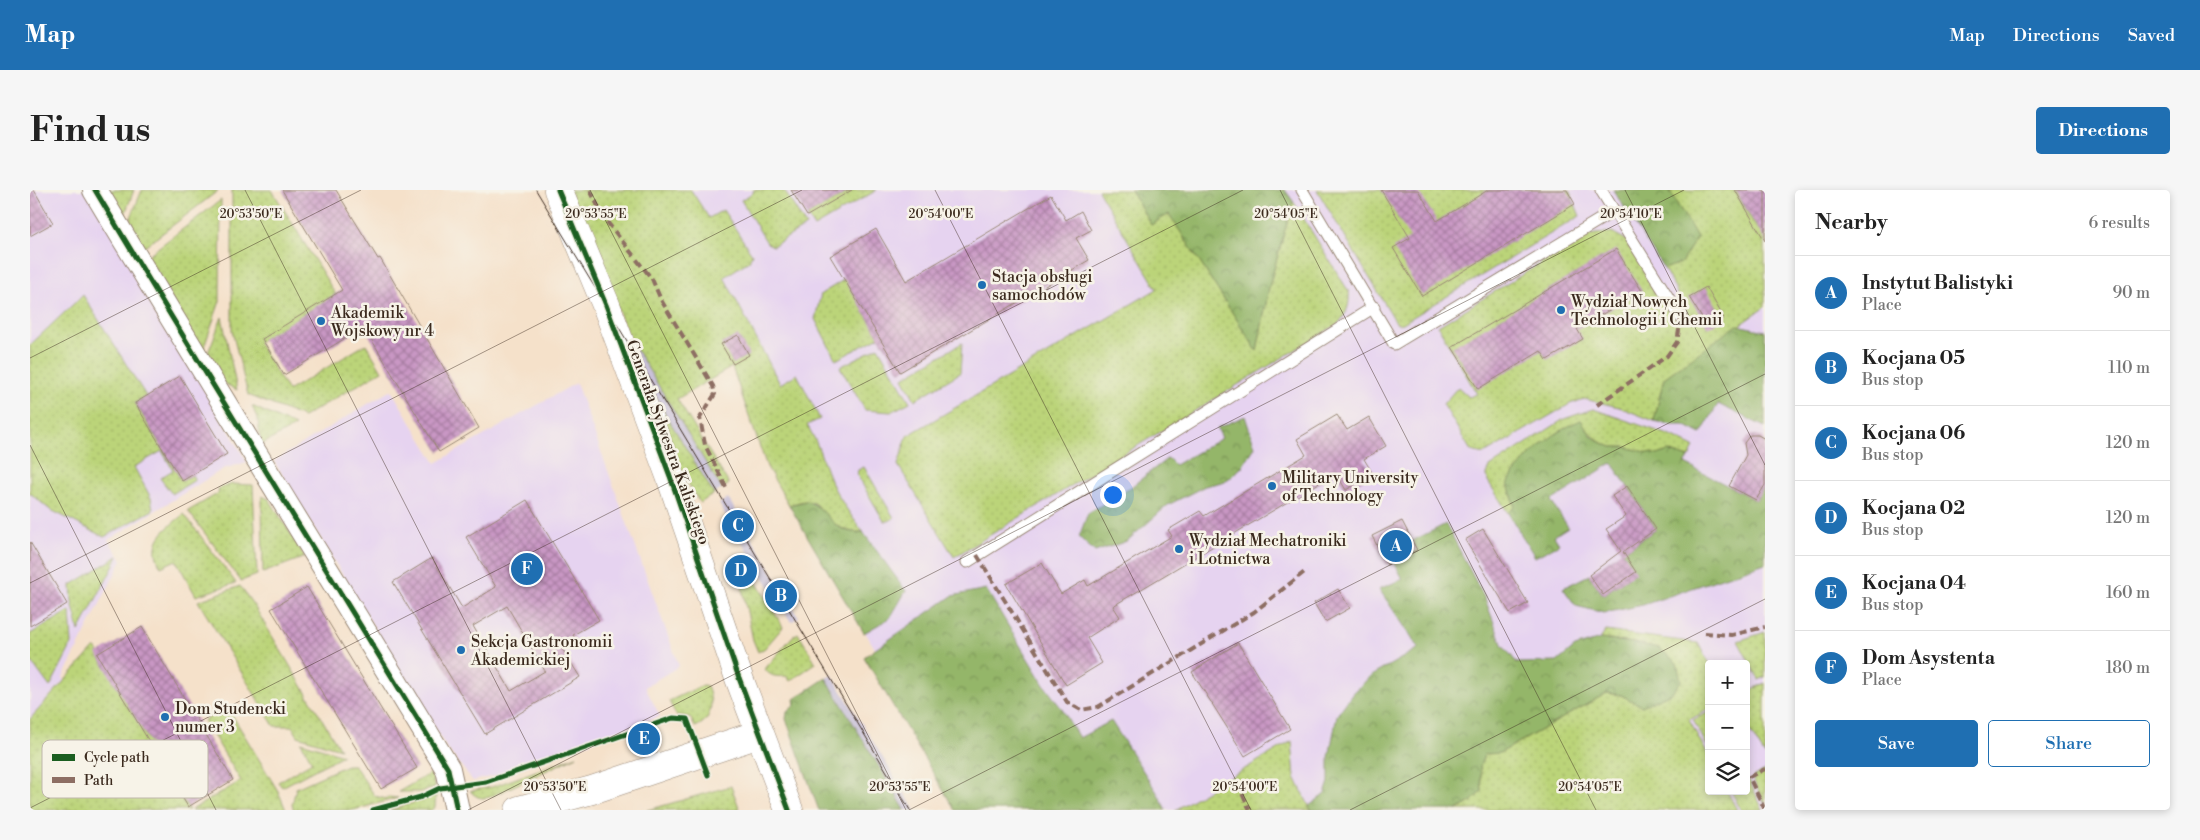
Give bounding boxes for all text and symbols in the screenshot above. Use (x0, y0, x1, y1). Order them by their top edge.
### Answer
text: Map (25, 20, 75, 50)
text: Map (1949, 24, 1985, 47)
text: Directions (2013, 24, 2100, 47)
text: Saved (2128, 24, 2175, 47)
button: Directions (2036, 107, 2170, 154)
text: Find us (30, 109, 150, 152)
text: 20°53'50"E (220, 207, 282, 222)
text: 20°53'55"E (565, 207, 627, 222)
text: 20°54'00"E (909, 207, 973, 222)
text: 20°54'05"E (1254, 207, 1318, 222)
text: 20°54'10"E (1600, 207, 1662, 222)
text: Nearby (1815, 210, 1888, 236)
text: 6 results (2089, 213, 2150, 233)
place label: Stacja obsługi samochodów (992, 267, 1093, 305)
text: Instytut Balistyki (1862, 271, 2013, 295)
marker: Stacja obsługi samochodów (976, 279, 988, 291)
text: A (1825, 283, 1837, 303)
text: 90 m (2112, 283, 2150, 303)
place label: Wydział Nowych Technologii i Chemii (1570, 292, 1723, 330)
text: Place (1862, 295, 1902, 315)
place label: Akademik Wojskowy nr 4 (330, 303, 434, 341)
marker: Wydział Nowych Technologii i Chemii (1555, 304, 1567, 316)
marker: Akademik Wojskowy nr 4 (315, 315, 327, 327)
street label: Generała Sylwestra Kaliskiego (622, 337, 714, 547)
text: Kocjana 05 (1862, 346, 1965, 370)
text: B (1825, 358, 1837, 378)
text: 110 m (2108, 358, 2150, 378)
text: Bus stop (1862, 370, 1924, 390)
text: Kocjana 06 (1862, 421, 1965, 445)
text: C (1825, 433, 1837, 453)
text: 120 m (2106, 433, 2150, 453)
text: Bus stop (1862, 445, 1924, 465)
place label: Military University of Technology (1282, 468, 1419, 506)
marker: Military University of Technology (1266, 480, 1278, 492)
your location (1100, 482, 1126, 508)
text: Kocjana 02 (1862, 496, 1965, 520)
pin: C (722, 507, 754, 545)
text: D (1825, 508, 1837, 528)
text: 120 m (2106, 508, 2150, 528)
text: Bus stop (1862, 520, 1924, 540)
pin: A (1380, 527, 1412, 565)
place label: Wydział Mechatroniki i Lotnictwa (1188, 531, 1347, 569)
marker: Wydział Mechatroniki i Lotnictwa (1173, 543, 1185, 555)
pin: F (511, 550, 543, 588)
pin: D (725, 552, 757, 590)
text: Kocjana 04 (1862, 571, 1966, 595)
pin: B (765, 577, 797, 615)
text: E (1825, 583, 1837, 603)
text: 160 m (2106, 583, 2150, 603)
text: Bus stop (1862, 595, 1924, 615)
place label: Sekcja Gastronomii Akademickiej (470, 632, 613, 670)
marker: Sekcja Gastronomii Akademickiej (455, 644, 467, 656)
text: Dom Asystenta (1862, 646, 1995, 670)
text: F (1825, 658, 1837, 678)
text: 180 m (2106, 658, 2150, 678)
map controls (1705, 660, 1750, 795)
button: + (1705, 660, 1750, 705)
text: Place (1862, 670, 1902, 690)
place label: Dom Studencki numer 3 (175, 699, 286, 737)
button: − (1705, 705, 1750, 750)
marker: Dom Studencki numer 3 (159, 711, 171, 723)
pin: E (628, 720, 660, 758)
button: Save (1815, 720, 1978, 767)
button: Share (1988, 720, 2150, 767)
legend (42, 740, 208, 798)
text: Cycle path (84, 749, 150, 767)
button: layers (1705, 750, 1750, 795)
text: Path (84, 772, 114, 790)
text: 20°53'50"E (524, 780, 586, 795)
text: 20°53'55"E (869, 780, 931, 795)
text: 20°54'00"E (1213, 780, 1277, 795)
text: 20°54'05"E (1558, 780, 1622, 795)

